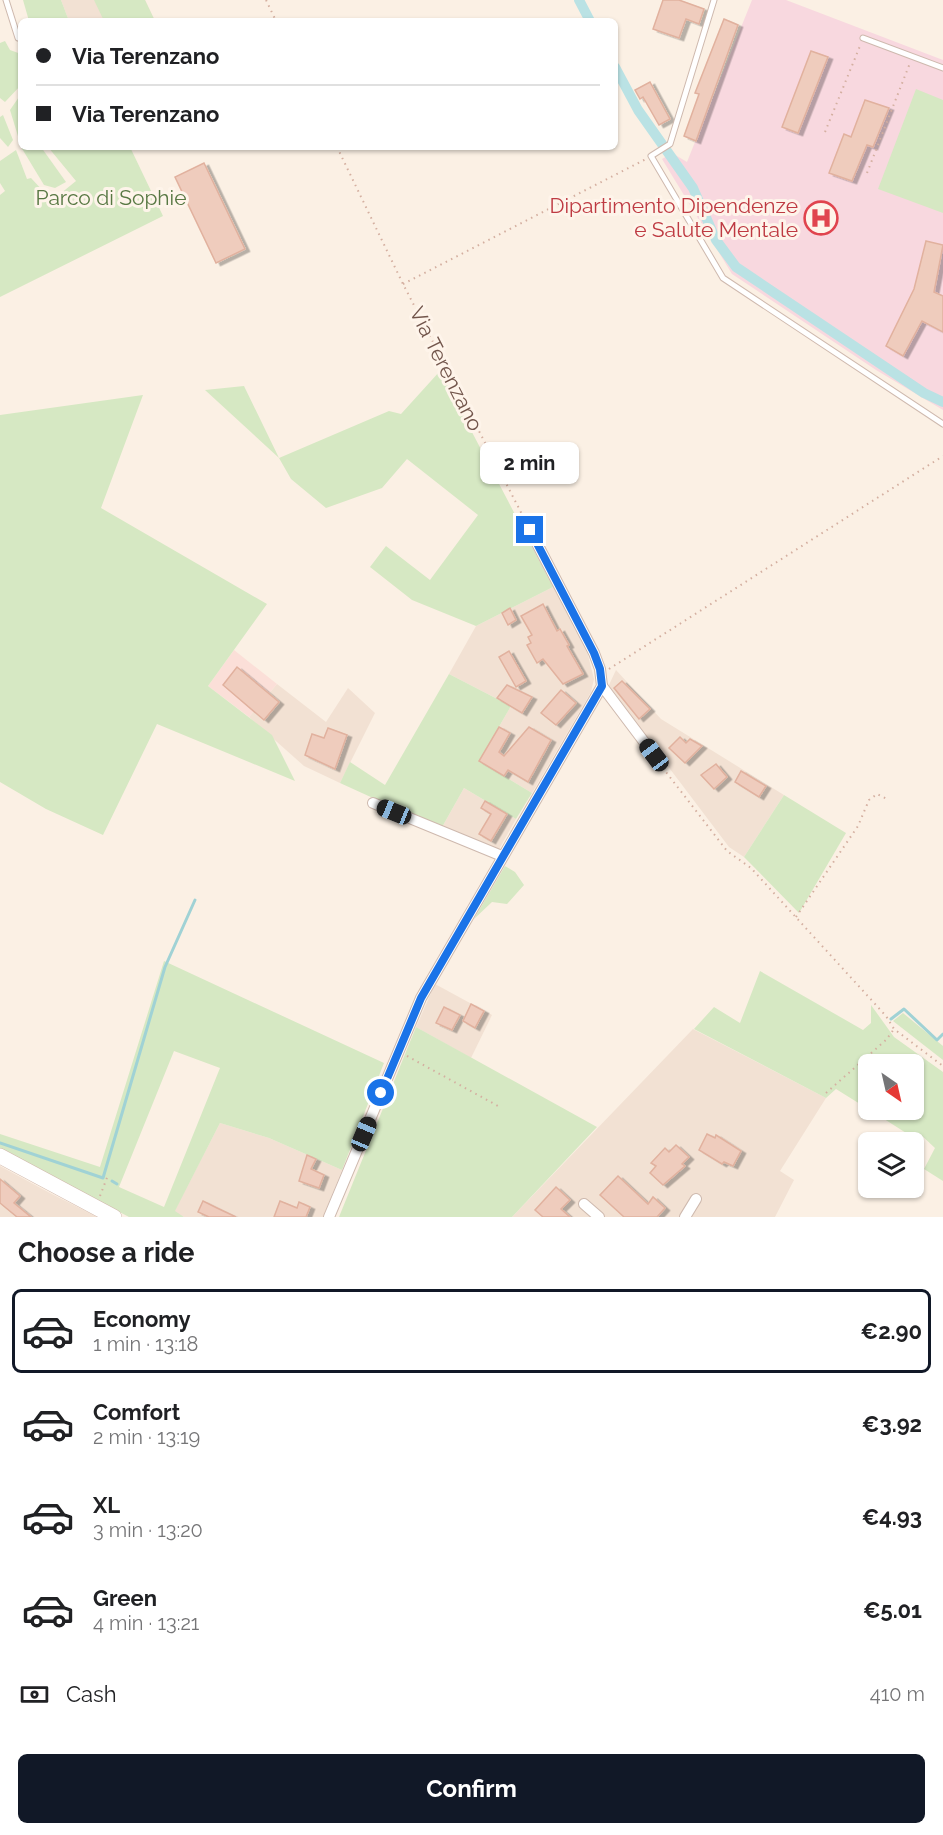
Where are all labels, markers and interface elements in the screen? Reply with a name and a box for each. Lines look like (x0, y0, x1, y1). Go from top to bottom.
text: Via Terenzano (72, 43, 219, 69)
text: Via Terenzano (72, 101, 219, 127)
park label: Parco di Sophie (35, 185, 187, 210)
place label: Dipartimento Dipendenze e Salute Mentale (549, 193, 798, 242)
hospital icon: Dipartimento Dipendenze e Salute Mentale (803, 200, 839, 236)
street label: Via Terenzano (404, 303, 488, 435)
callout: 2 min (480, 443, 580, 485)
text: 2 min (504, 451, 555, 475)
route end (516, 516, 543, 543)
car (636, 735, 672, 775)
car (374, 797, 414, 827)
north arrow (858, 1054, 924, 1120)
map controls (858, 1054, 924, 1198)
route start (367, 1079, 394, 1106)
car (349, 1114, 379, 1154)
button: layers (858, 1132, 924, 1198)
text: Choose a ride (18, 1237, 194, 1268)
icon: car (21, 1304, 75, 1358)
text: Economy (93, 1306, 191, 1332)
text: €2.90 (861, 1318, 922, 1344)
text: 1 min · 13:18 (93, 1332, 198, 1356)
icon: car (21, 1397, 75, 1451)
text: Comfort (93, 1399, 180, 1425)
text: €3.92 (862, 1411, 922, 1437)
text: 2 min · 13:19 (93, 1425, 200, 1449)
icon: car (21, 1490, 75, 1544)
text: XL (93, 1492, 120, 1518)
text: €4.93 (862, 1504, 922, 1530)
text: 3 min · 13:20 (93, 1518, 203, 1542)
icon: car (21, 1583, 75, 1637)
text: Green (93, 1585, 157, 1611)
text: €5.01 (863, 1597, 922, 1623)
text: 4 min · 13:21 (93, 1611, 199, 1635)
icon: cash (18, 1678, 51, 1711)
text: Cash (66, 1681, 117, 1707)
text: 410 m (870, 1682, 925, 1706)
button: Confirm (18, 1754, 925, 1823)

